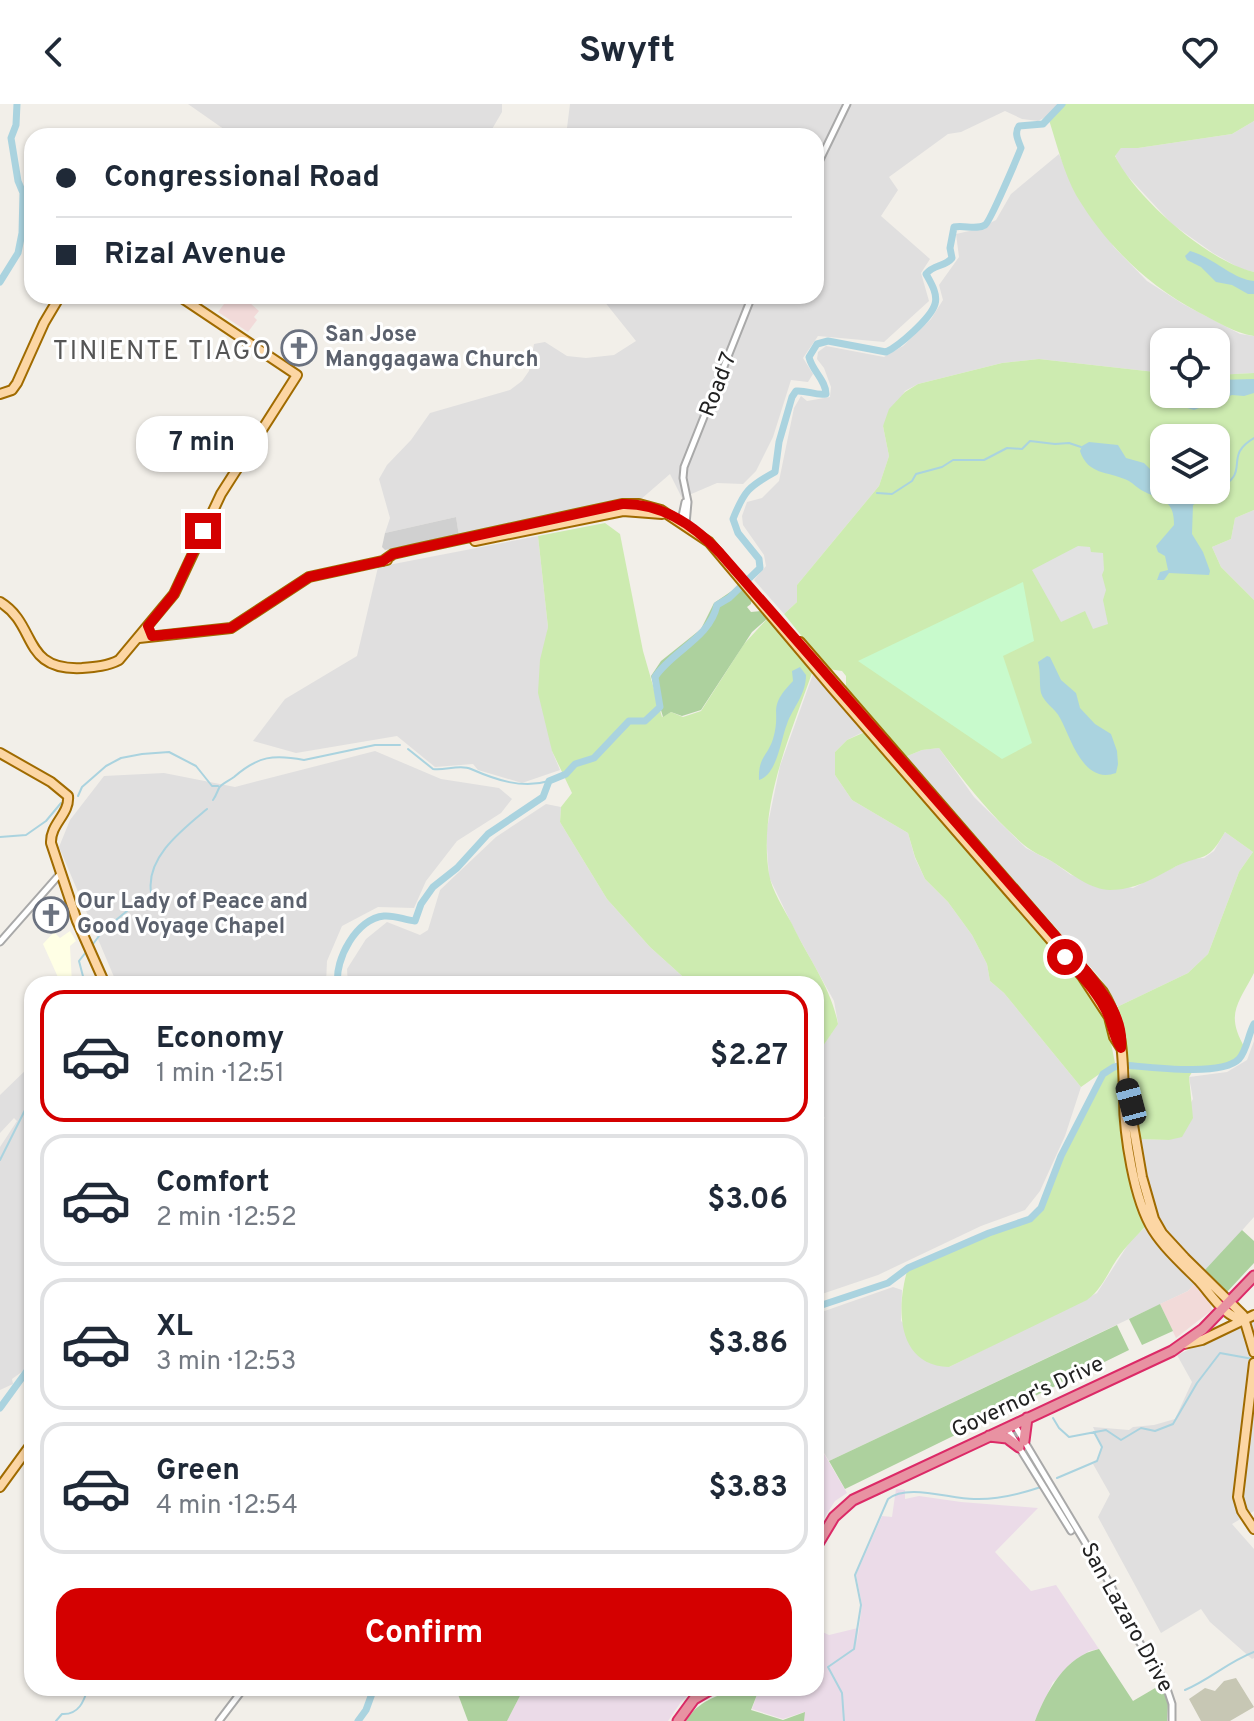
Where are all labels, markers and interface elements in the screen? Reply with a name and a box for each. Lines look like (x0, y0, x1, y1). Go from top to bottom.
text: Swyft (579, 29, 675, 75)
icon: back (32, 30, 76, 74)
icon: heart (1178, 30, 1222, 74)
text: Congressional Road (104, 160, 380, 197)
text: Rizal Avenue (104, 237, 286, 274)
place label: San Jose Manggagawa Church (325, 322, 538, 374)
map controls (1150, 328, 1230, 504)
button: locate (1150, 328, 1230, 408)
church icon: San Jose Manggagawa Church (280, 329, 318, 367)
district label: TINIENTE TIAGO (53, 336, 273, 369)
street label: Road 7 (694, 349, 744, 421)
callout: 7 min (137, 415, 269, 471)
button: layers (1150, 424, 1230, 504)
text: 7 min (169, 427, 235, 460)
route end (185, 513, 221, 549)
place label: Our Lady of Peace and Good Voyage Chapel (77, 889, 308, 941)
church icon: Our Lady of Peace and Good Voyage Chapel (32, 896, 70, 934)
route start (1047, 939, 1083, 975)
icon: car (60, 1020, 132, 1092)
text: Economy (156, 1021, 284, 1058)
text: $2.27 (710, 1038, 788, 1075)
text: 1 min · 12:51 (156, 1058, 285, 1091)
car (1113, 1076, 1149, 1128)
icon: car (60, 1164, 132, 1236)
text: Comfort (156, 1165, 269, 1202)
text: $3.06 (707, 1182, 788, 1219)
text: 2 min · 12:52 (156, 1202, 297, 1235)
icon: car (60, 1308, 132, 1380)
text: XL (156, 1309, 193, 1346)
text: $3.86 (708, 1326, 788, 1363)
text: 3 min · 12:53 (156, 1346, 297, 1379)
street label: Governor's Drive (948, 1351, 1108, 1445)
icon: car (60, 1452, 132, 1524)
text: Green (156, 1453, 240, 1490)
text: $3.83 (708, 1470, 788, 1507)
text: 4 min · 12:54 (156, 1490, 298, 1523)
street label: San Lazaro Drive (1074, 1538, 1178, 1698)
button: Confirm (56, 1588, 792, 1680)

